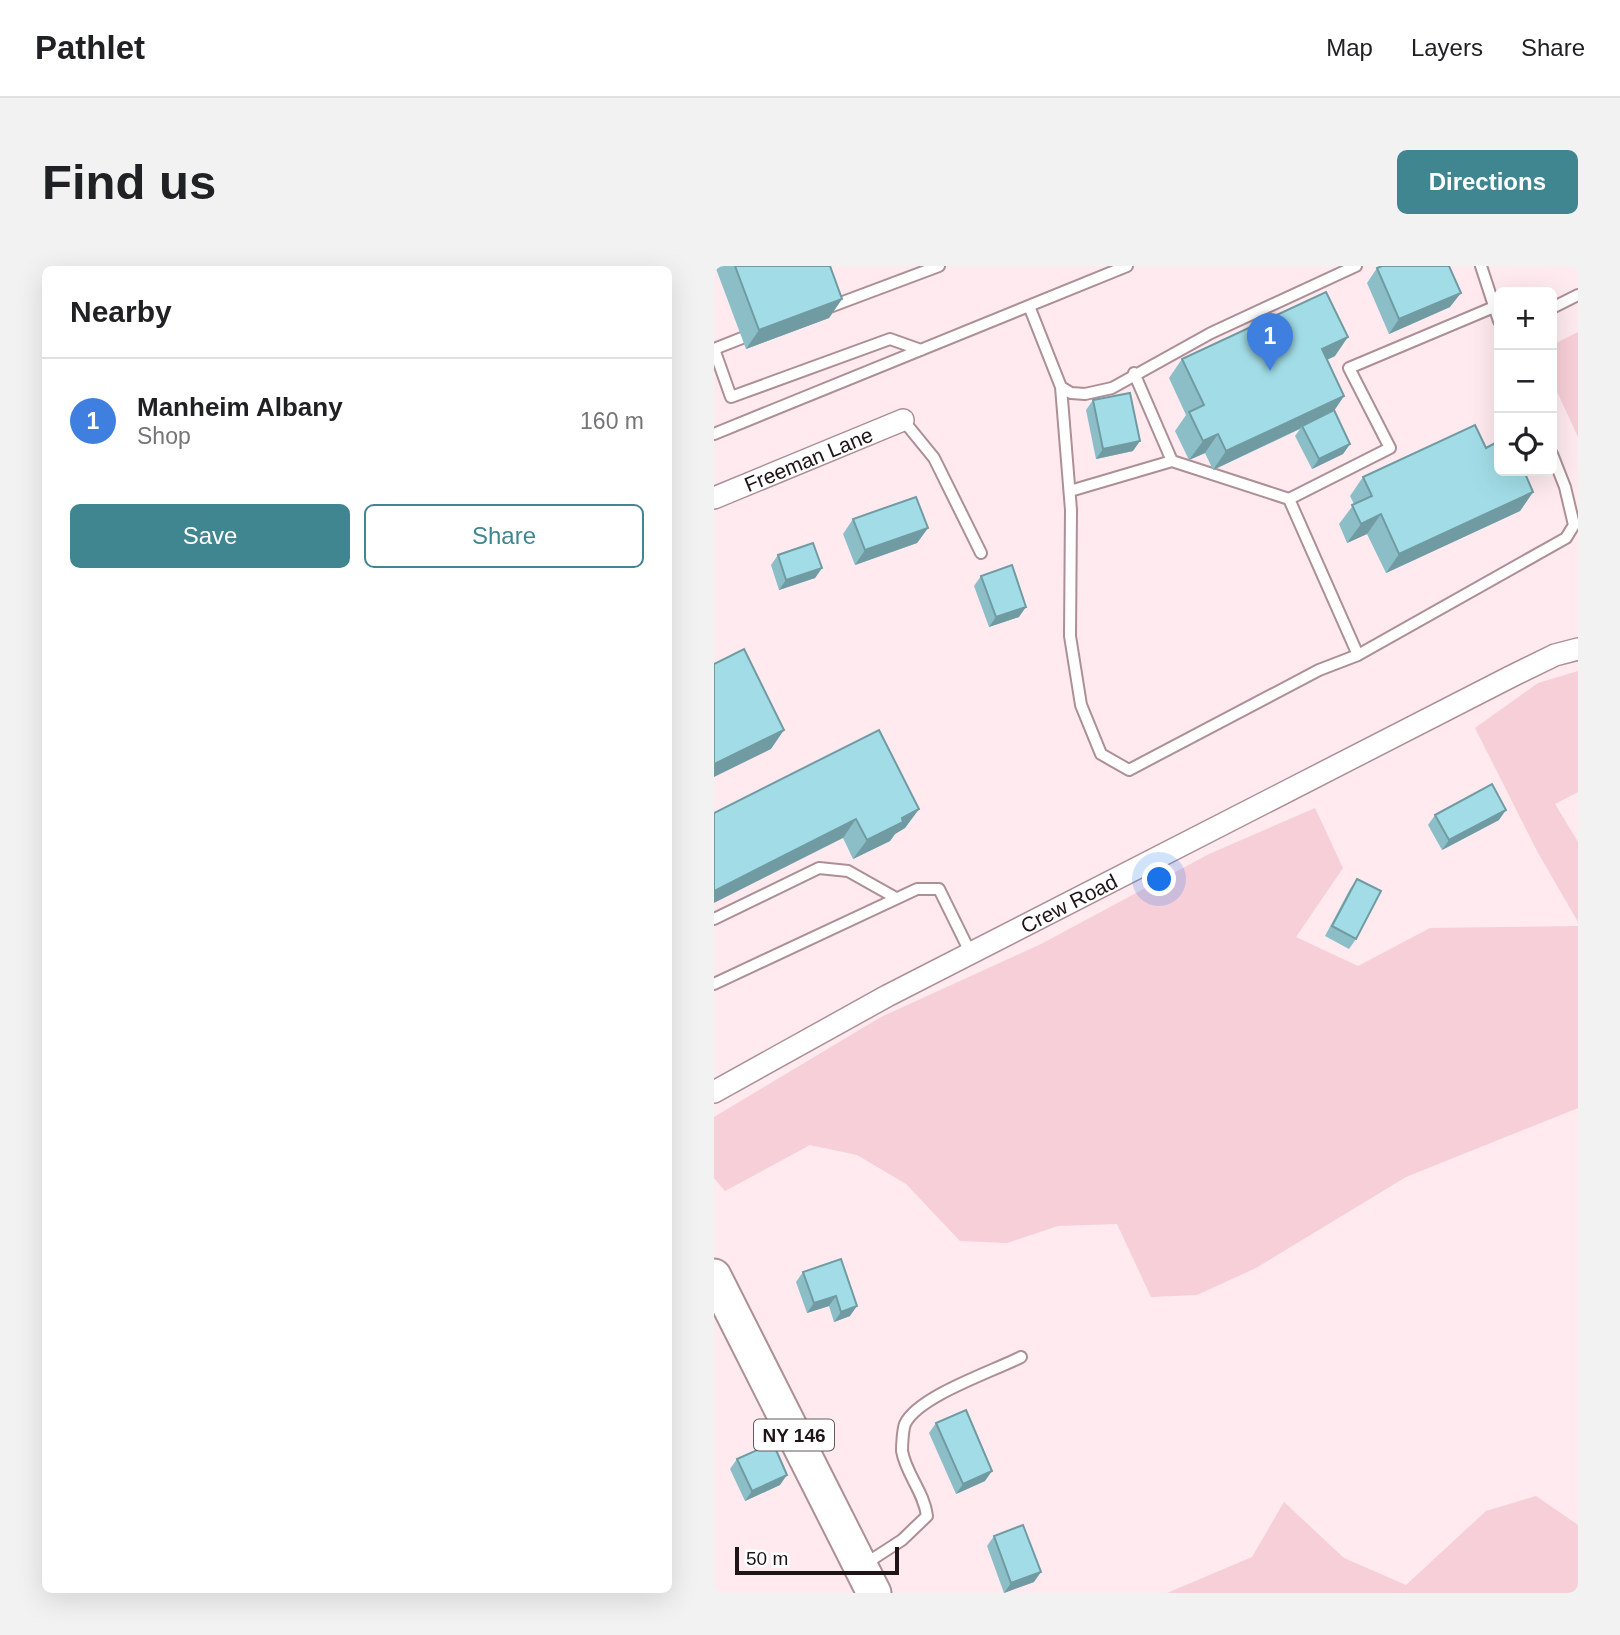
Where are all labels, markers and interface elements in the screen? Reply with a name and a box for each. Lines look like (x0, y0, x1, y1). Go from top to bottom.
text: Pathlet (35, 29, 145, 66)
text: Map (1326, 34, 1373, 61)
text: Layers (1411, 34, 1483, 61)
text: Share (1521, 34, 1585, 61)
button: Directions (1397, 150, 1578, 214)
text: Find us (42, 155, 216, 209)
map controls (1494, 287, 1557, 476)
button: + (1494, 287, 1557, 350)
text: Nearby (70, 295, 172, 328)
pin: 1 (1247, 313, 1293, 371)
button: − (1494, 350, 1557, 413)
text: Manheim Albany (137, 392, 343, 422)
text: 1 (87, 408, 99, 434)
text: 160 m (580, 408, 644, 434)
button: locate (1494, 413, 1557, 476)
street label: Freeman Lane (741, 422, 876, 496)
text: Shop (137, 423, 191, 449)
button: Save (70, 504, 350, 568)
button: Share (364, 504, 644, 568)
your location (1142, 862, 1176, 896)
street label: Crew Road (1017, 869, 1121, 937)
road number: NY 146 (754, 1420, 834, 1450)
scale bar (735, 1544, 900, 1576)
text: 50 m (746, 1548, 788, 1569)

